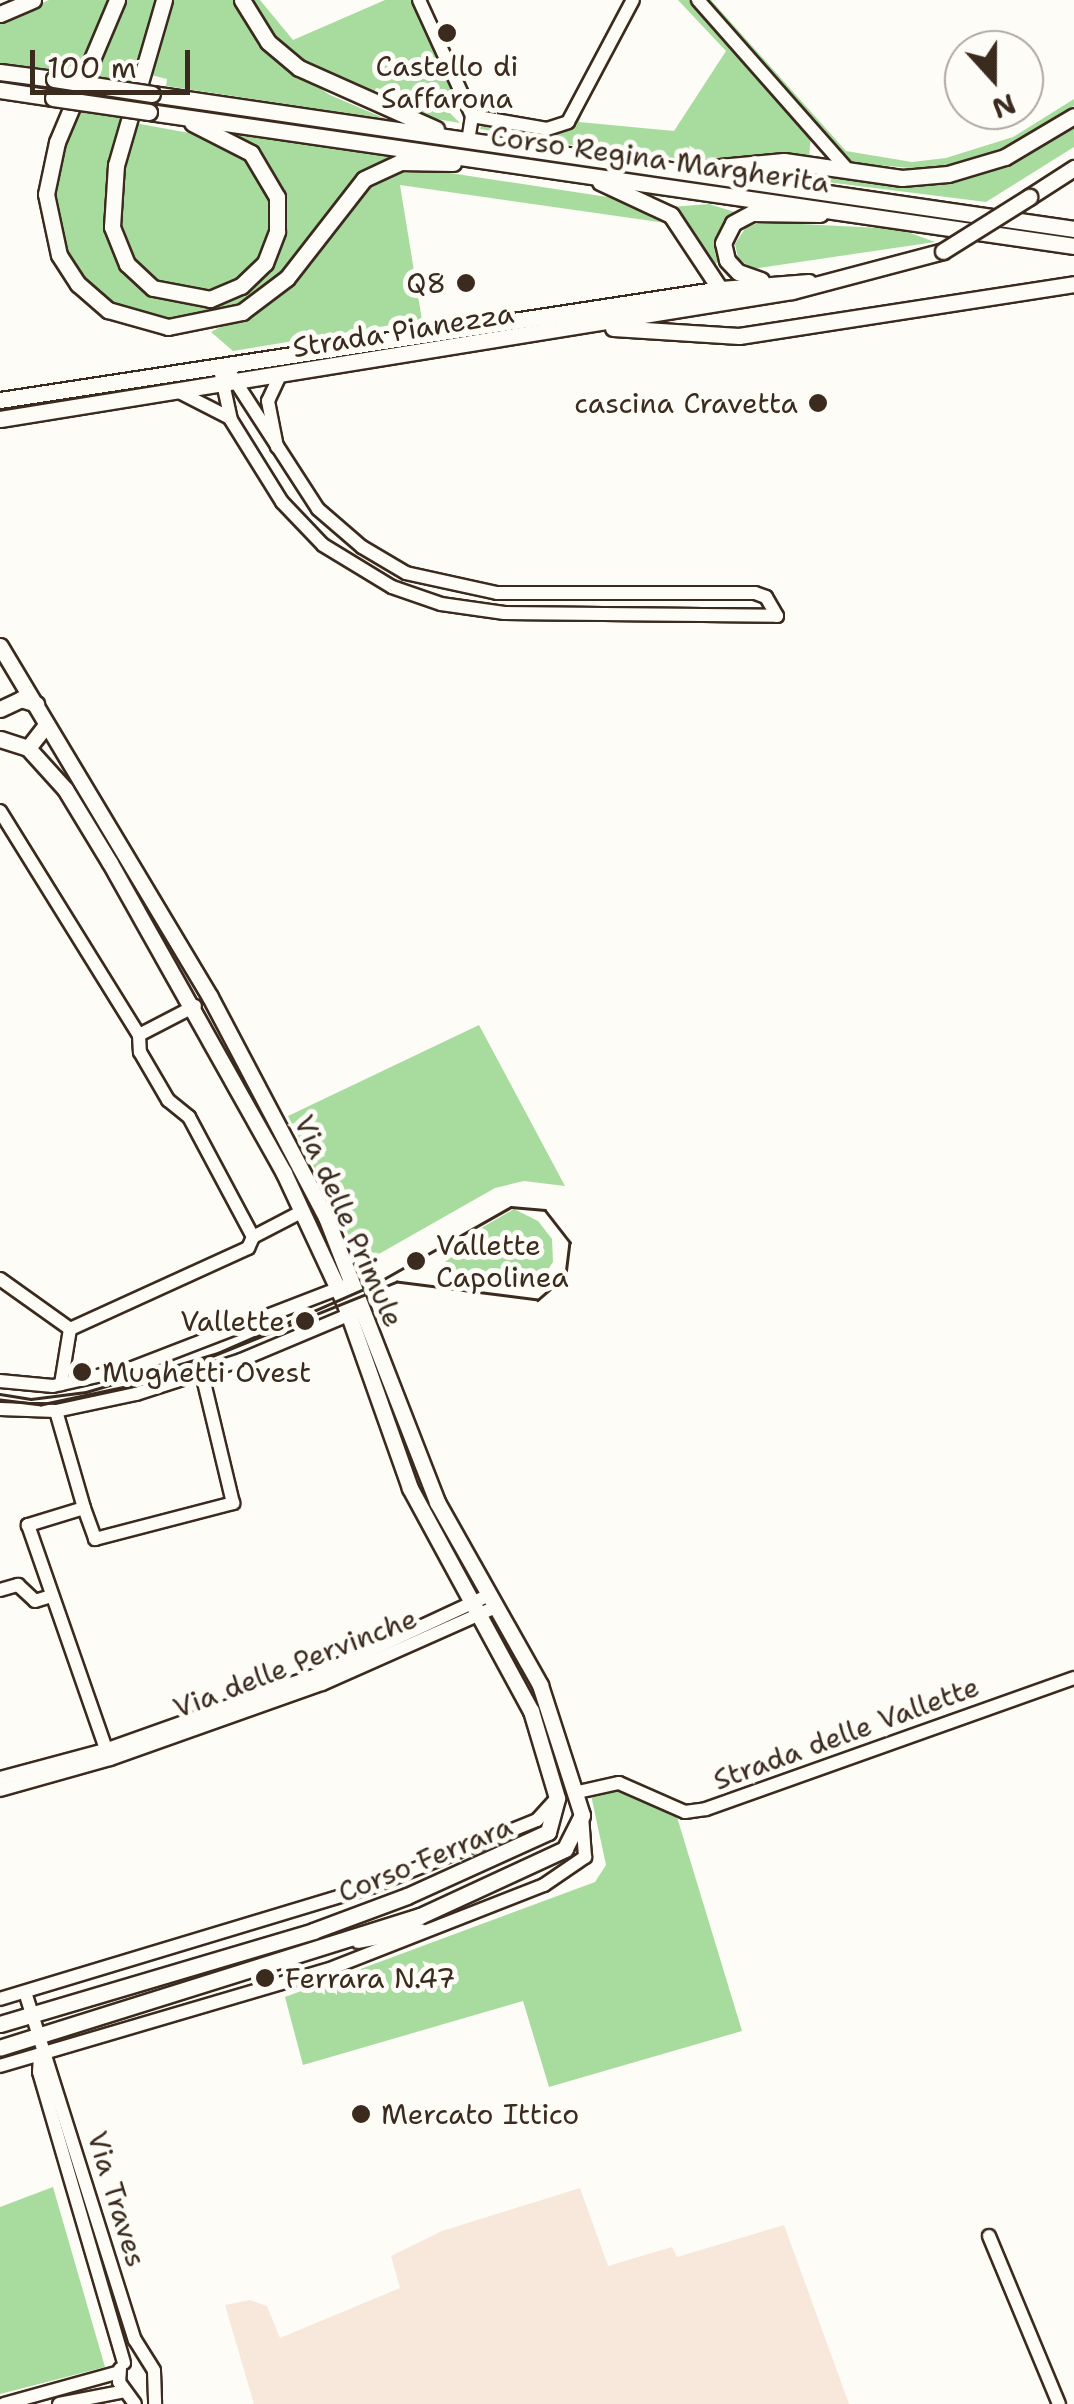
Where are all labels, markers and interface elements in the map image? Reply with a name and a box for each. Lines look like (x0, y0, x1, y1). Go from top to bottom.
marker: Castello di Saffarona (436, 22, 458, 44)
scale bar (35, 30, 195, 92)
north arrow (944, 30, 1044, 130)
text: 100 m (47, 47, 137, 88)
place label: Castello di Saffarona (376, 49, 518, 115)
text: N (987, 84, 1021, 128)
street label: Corso Regina Margherita (488, 119, 832, 199)
place label: Q8 (406, 266, 446, 300)
marker: Q8 (455, 272, 477, 294)
street label: Strada Pianezza (290, 296, 516, 364)
place label: cascina Cravetta (574, 386, 798, 420)
marker: cascina Cravetta (807, 392, 829, 414)
street label: Via delle Primule (287, 1110, 411, 1332)
place label: Vallette Capolinea (436, 1228, 569, 1294)
marker: Vallette Capolinea (405, 1250, 427, 1272)
place label: Vallette (180, 1304, 285, 1338)
marker: Vallette (294, 1310, 316, 1332)
place label: Mughetti Ovest (102, 1355, 311, 1389)
marker: Mughetti Ovest (71, 1361, 93, 1383)
street label: Via delle Pervinche (169, 1601, 421, 1725)
street label: Strada delle Vallette (709, 1669, 983, 1797)
street label: Corso Ferrara (333, 1809, 517, 1909)
place label: Ferrara N.47 (285, 1961, 456, 1995)
marker: Ferrara N.47 (254, 1967, 276, 1989)
place label: Mercato Ittico (381, 2097, 579, 2131)
marker: Mercato Ittico (350, 2103, 372, 2125)
street label: Via Traves (80, 2127, 154, 2271)

